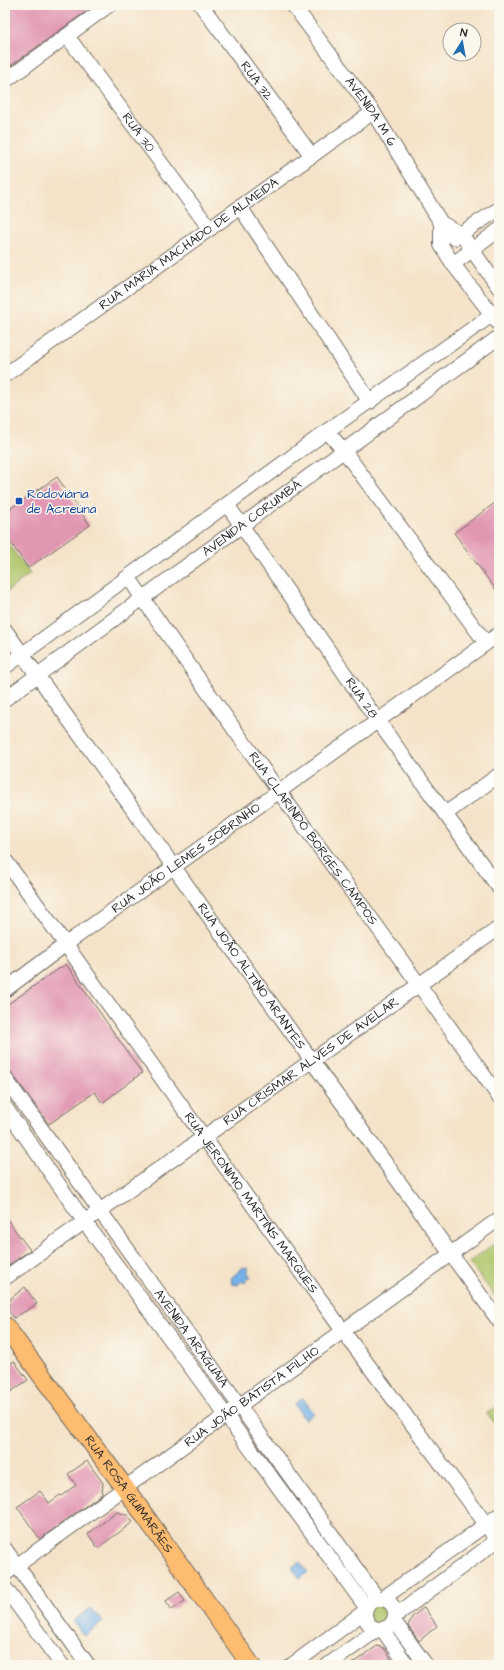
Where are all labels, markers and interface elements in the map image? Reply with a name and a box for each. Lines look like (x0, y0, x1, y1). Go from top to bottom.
north arrow (442, 22, 482, 62)
text: N (459, 25, 469, 41)
street label: RUA 32 (236, 58, 277, 104)
street label: AVENIDA M 6 (341, 73, 401, 150)
street label: RUA 30 (118, 109, 159, 156)
street label: RUA MARIA MACHADO DE ALMEIDA (95, 173, 283, 314)
street label: AVENIDA CORUMBÁ (198, 475, 306, 561)
place label: Rodoviária de Acreúna (27, 485, 97, 518)
marker: Rodoviária de Acreúna (14, 496, 24, 506)
street label: RUA 28 (341, 674, 383, 723)
street label: RUA CLARINDO BORGES CAMPOS (244, 748, 382, 929)
street label: RUA JOÃO LEMES SOBRINHO (108, 798, 264, 918)
street label: RUA JOÃO ALTINO ARANTES (193, 899, 310, 1053)
street label: RUA CRISMAR ALVES DE AVELAR (219, 993, 402, 1130)
street label: RUA JERONIMO MARTINS MARQUES (180, 1109, 322, 1297)
street label: AVENIDA ARAGUAIA (150, 1285, 233, 1392)
street label: RUA JOÃO BATISTA FILHO (181, 1342, 323, 1451)
street label: RUA ROSA GUIMARÃES (80, 1432, 178, 1557)

